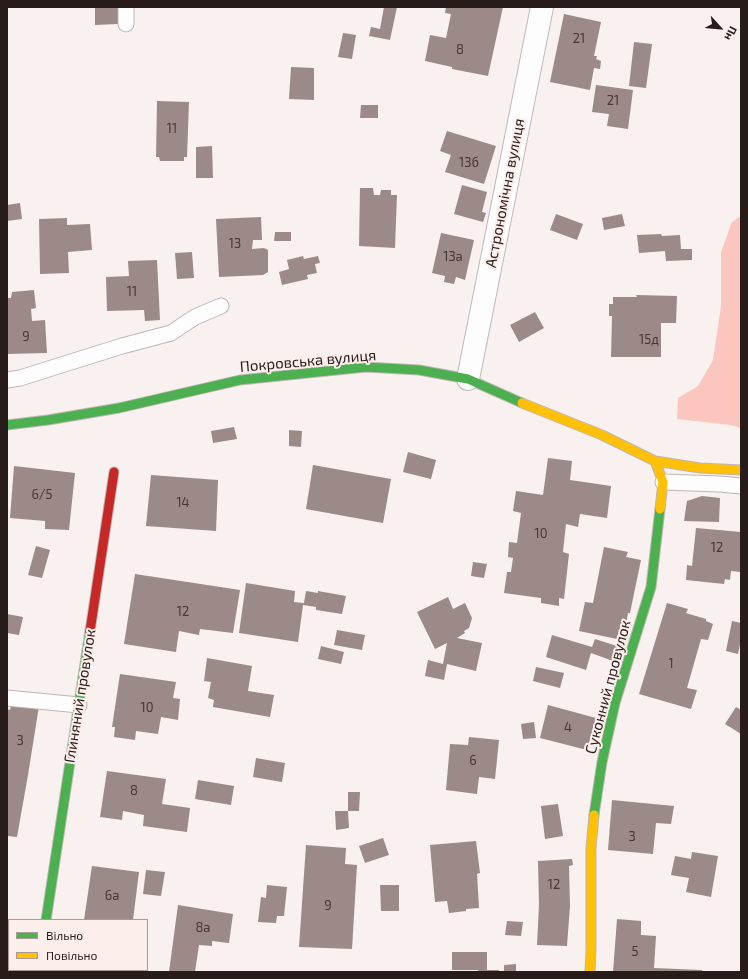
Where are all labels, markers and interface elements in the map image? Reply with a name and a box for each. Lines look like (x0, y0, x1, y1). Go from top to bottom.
north arrow (700, 8, 740, 48)
text: Пн (722, 24, 740, 43)
house number: 21 (573, 31, 585, 47)
house number: 8 (456, 42, 464, 58)
house number: 21 (607, 93, 619, 109)
street label: Астрономічна вулиця (482, 117, 528, 269)
house number: 11 (167, 121, 177, 137)
house number: 13б (459, 155, 479, 171)
house number: 13 (229, 236, 241, 252)
house number: 13а (443, 249, 463, 265)
house number: 11 (127, 284, 137, 300)
house number: 9 (22, 329, 30, 345)
house number: 15д (639, 332, 659, 348)
street label: Покровська вулиця (239, 346, 377, 376)
house number: 6/5 (31, 487, 53, 503)
house number: 14 (176, 495, 190, 511)
house number: 10 (534, 526, 548, 542)
house number: 12 (711, 540, 723, 556)
house number: 12 (177, 604, 189, 620)
street label: Суконний провулок (581, 618, 635, 756)
street label: Глиняний провулок (61, 628, 99, 764)
house number: 1 (668, 656, 674, 672)
house number: 10 (140, 700, 154, 716)
house number: 4 (564, 720, 572, 736)
house number: 3 (16, 733, 24, 749)
house number: 6 (469, 753, 477, 769)
house number: 8 (130, 783, 138, 799)
house number: 3 (628, 829, 636, 845)
house number: 12 (548, 877, 560, 893)
house number: 6а (105, 888, 119, 904)
house number: 9 (324, 898, 332, 914)
legend (8, 919, 148, 971)
house number: 8а (195, 920, 211, 936)
text: Вільно (46, 928, 83, 942)
house number: 5 (632, 944, 638, 960)
text: Повільно (46, 948, 97, 962)

